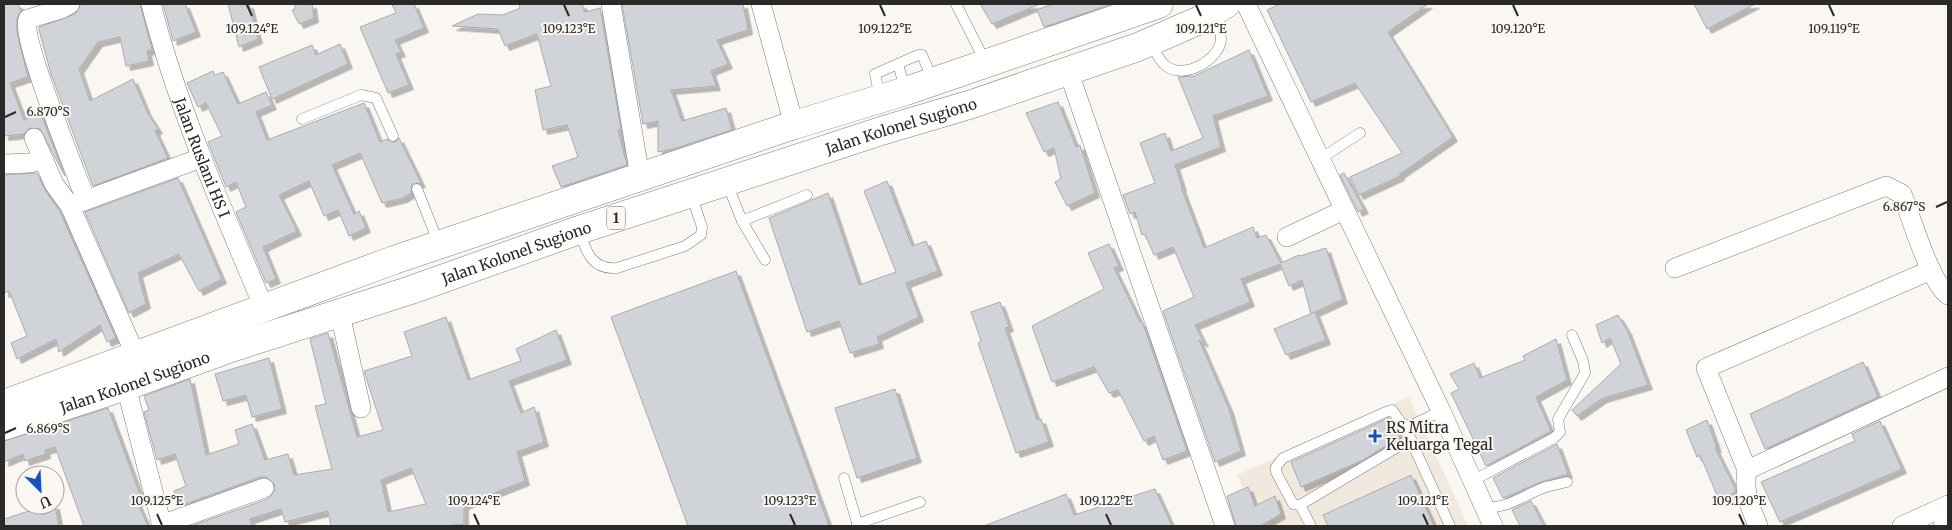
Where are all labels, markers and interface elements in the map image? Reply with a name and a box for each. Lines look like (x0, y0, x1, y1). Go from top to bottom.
text: 109.124°E (226, 21, 279, 36)
text: 109.123°E (543, 21, 596, 36)
text: 109.122°E (858, 21, 912, 36)
text: 109.121°E (1175, 21, 1227, 36)
text: 109.120°E (1491, 21, 1545, 36)
text: 109.119°E (1808, 21, 1860, 36)
street label: Jalan Ruslani HS I (170, 94, 234, 220)
street label: Jalan Kolonel Sugiono (822, 94, 979, 158)
text: 6.870°S (26, 104, 70, 119)
text: 6.867°S (1883, 199, 1925, 214)
road number: 1 (607, 207, 625, 230)
street label: Jalan Kolonel Sugiono (438, 217, 594, 288)
street label: Jalan Kolonel Sugiono (56, 347, 212, 417)
place label: RS Mitra Keluarga Tegal (1386, 418, 1493, 454)
text: 6.869°S (26, 421, 70, 436)
marker: RS Mitra Keluarga Tegal (1368, 429, 1382, 443)
north arrow (15, 465, 65, 515)
text: U (36, 492, 54, 512)
text: 109.125°E (131, 493, 184, 508)
text: 109.124°E (448, 493, 501, 508)
text: 109.123°E (764, 493, 817, 508)
text: 109.122°E (1079, 493, 1133, 508)
text: 109.121°E (1397, 493, 1449, 508)
text: 109.120°E (1712, 493, 1766, 508)

